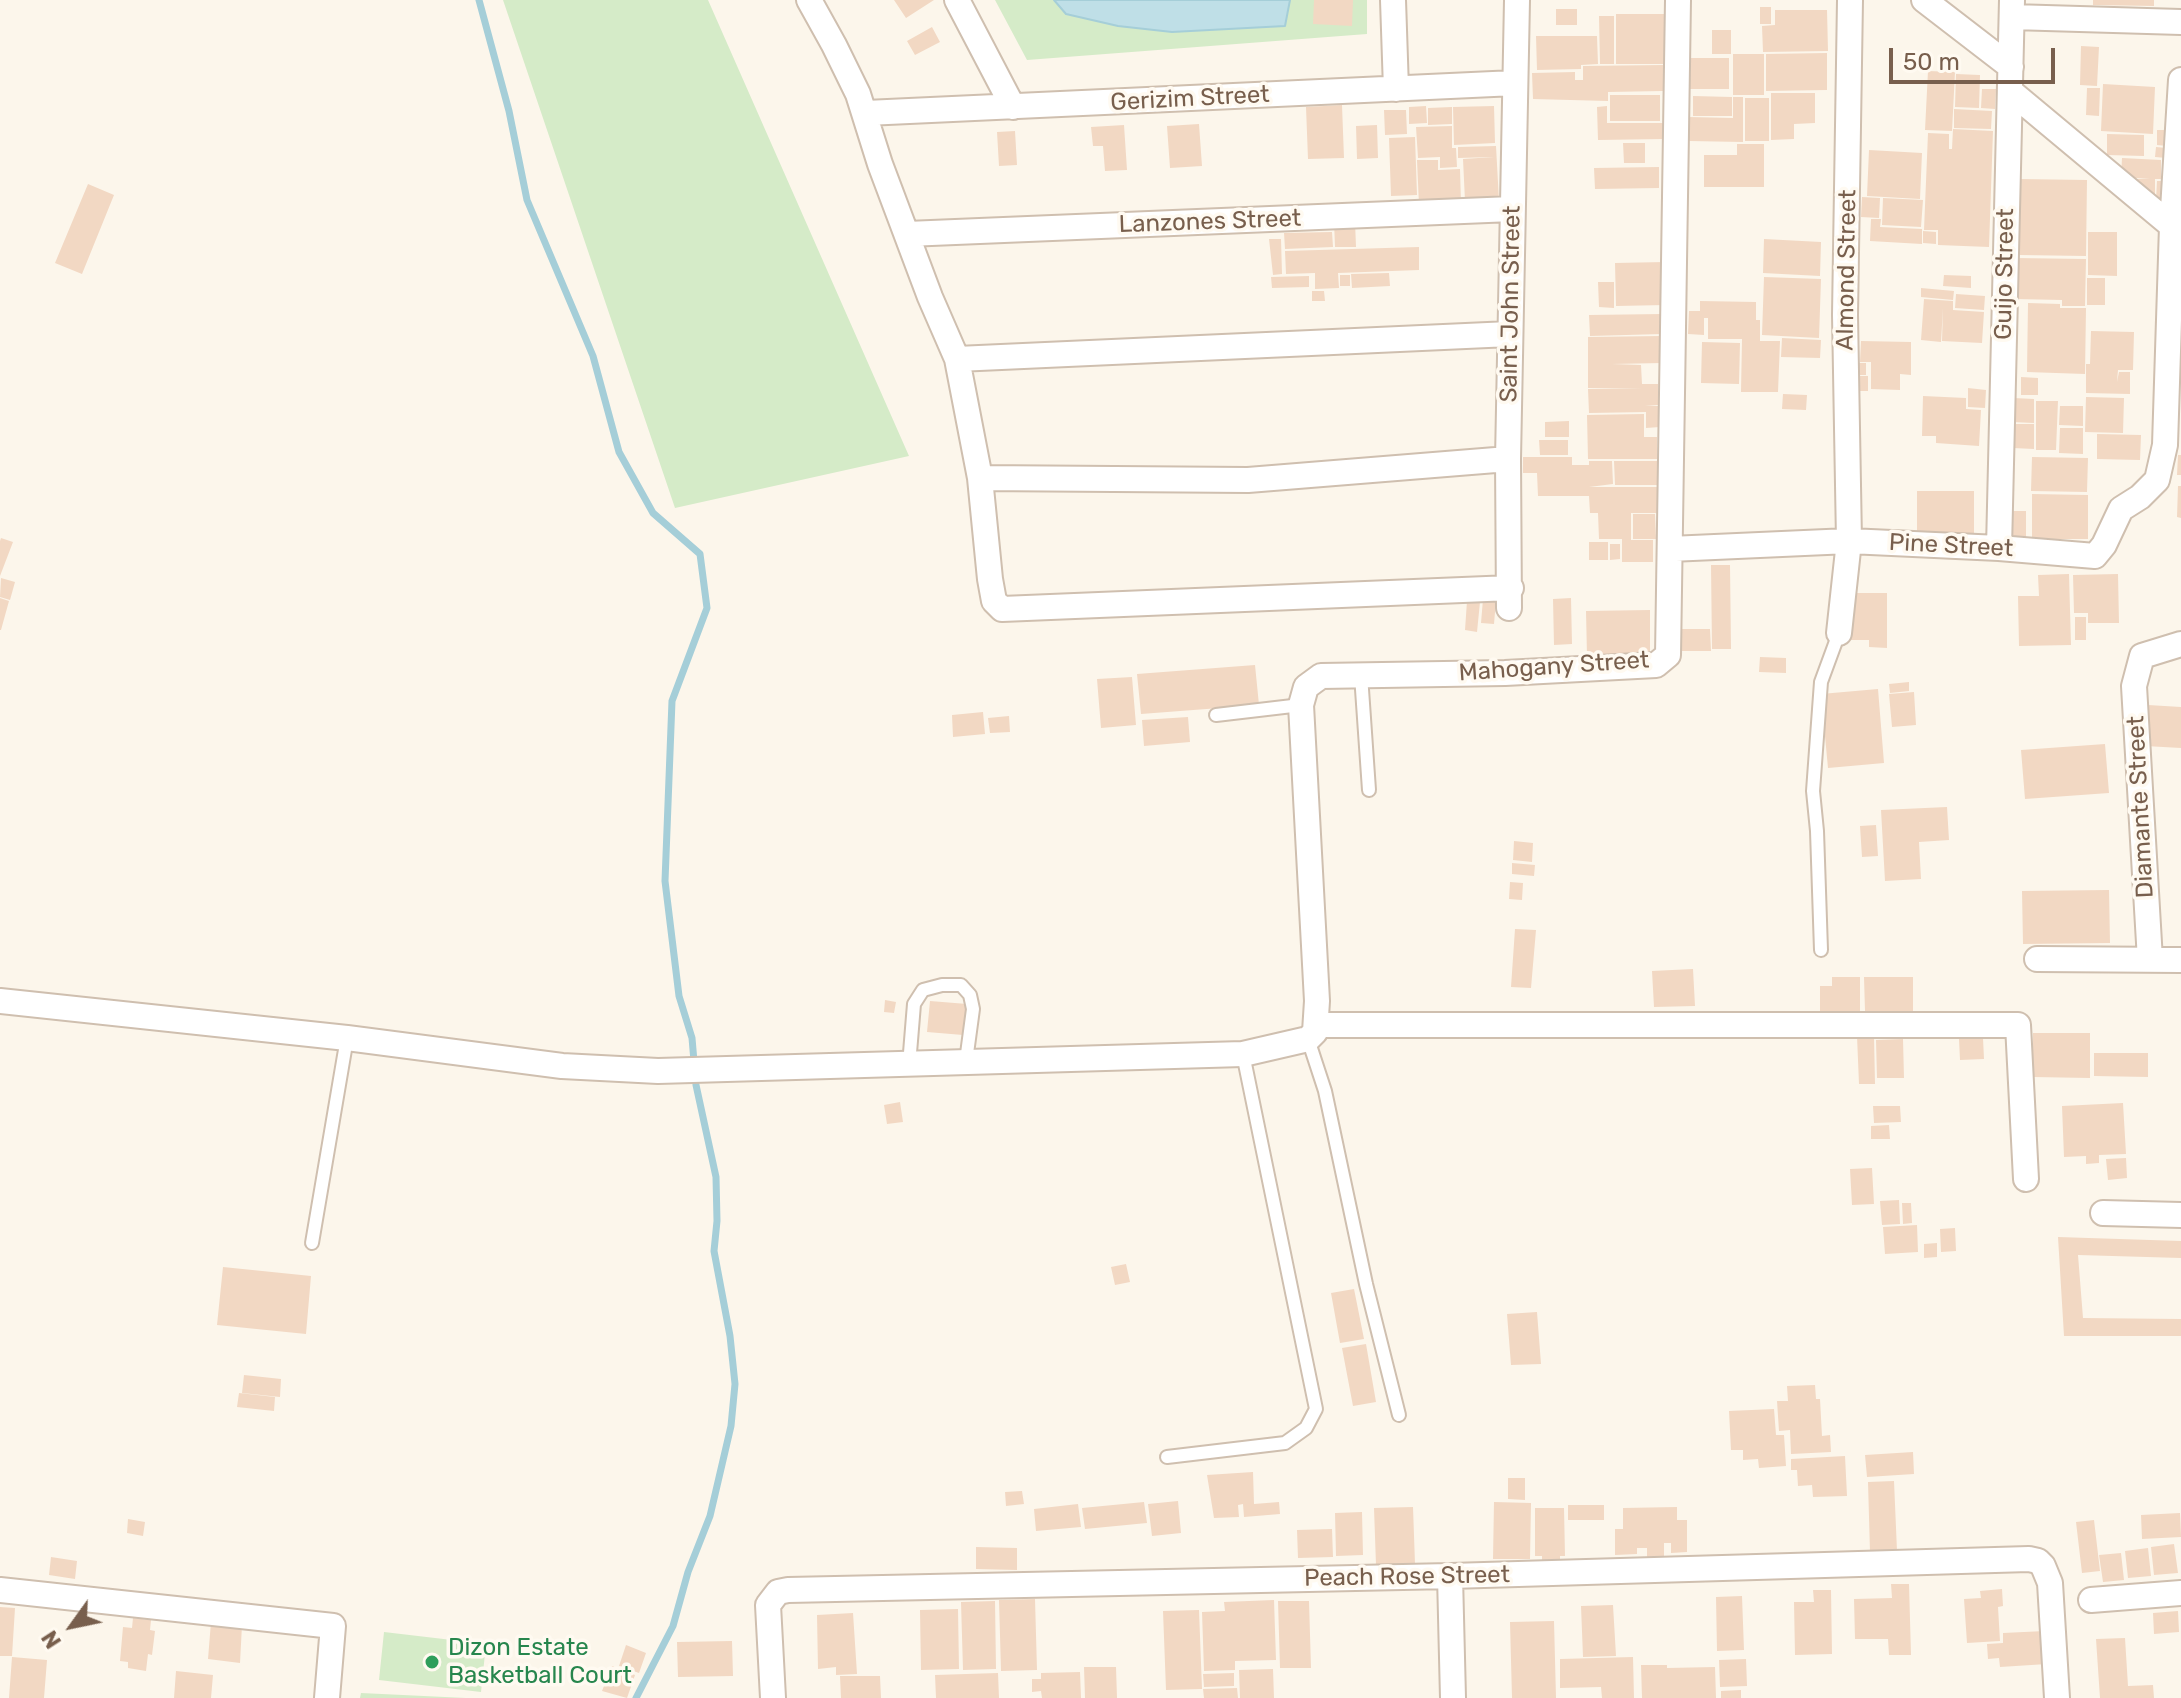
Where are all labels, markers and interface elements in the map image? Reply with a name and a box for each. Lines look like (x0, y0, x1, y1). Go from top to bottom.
scale bar (1893, 32, 2059, 82)
text: 50 m (1903, 48, 1960, 76)
street label: Gerizim Street (1110, 80, 1270, 118)
street label: Almond Street (1831, 189, 1863, 351)
street label: Lanzones Street (1118, 204, 1302, 240)
street label: Saint John Street (1495, 205, 1527, 403)
street label: Guijo Street (1989, 208, 2021, 340)
street label: Pine Street (1888, 528, 2014, 564)
street label: Mahogany Street (1458, 646, 1650, 688)
street label: Diamante Street (2122, 715, 2160, 899)
street label: Peach Rose Street (1304, 1561, 1510, 1593)
north arrow (32, 1586, 112, 1666)
text: N (36, 1625, 67, 1653)
place label: Dizon Estate Basketball Court (448, 1634, 632, 1690)
marker: Dizon Estate Basketball Court (423, 1653, 441, 1671)

